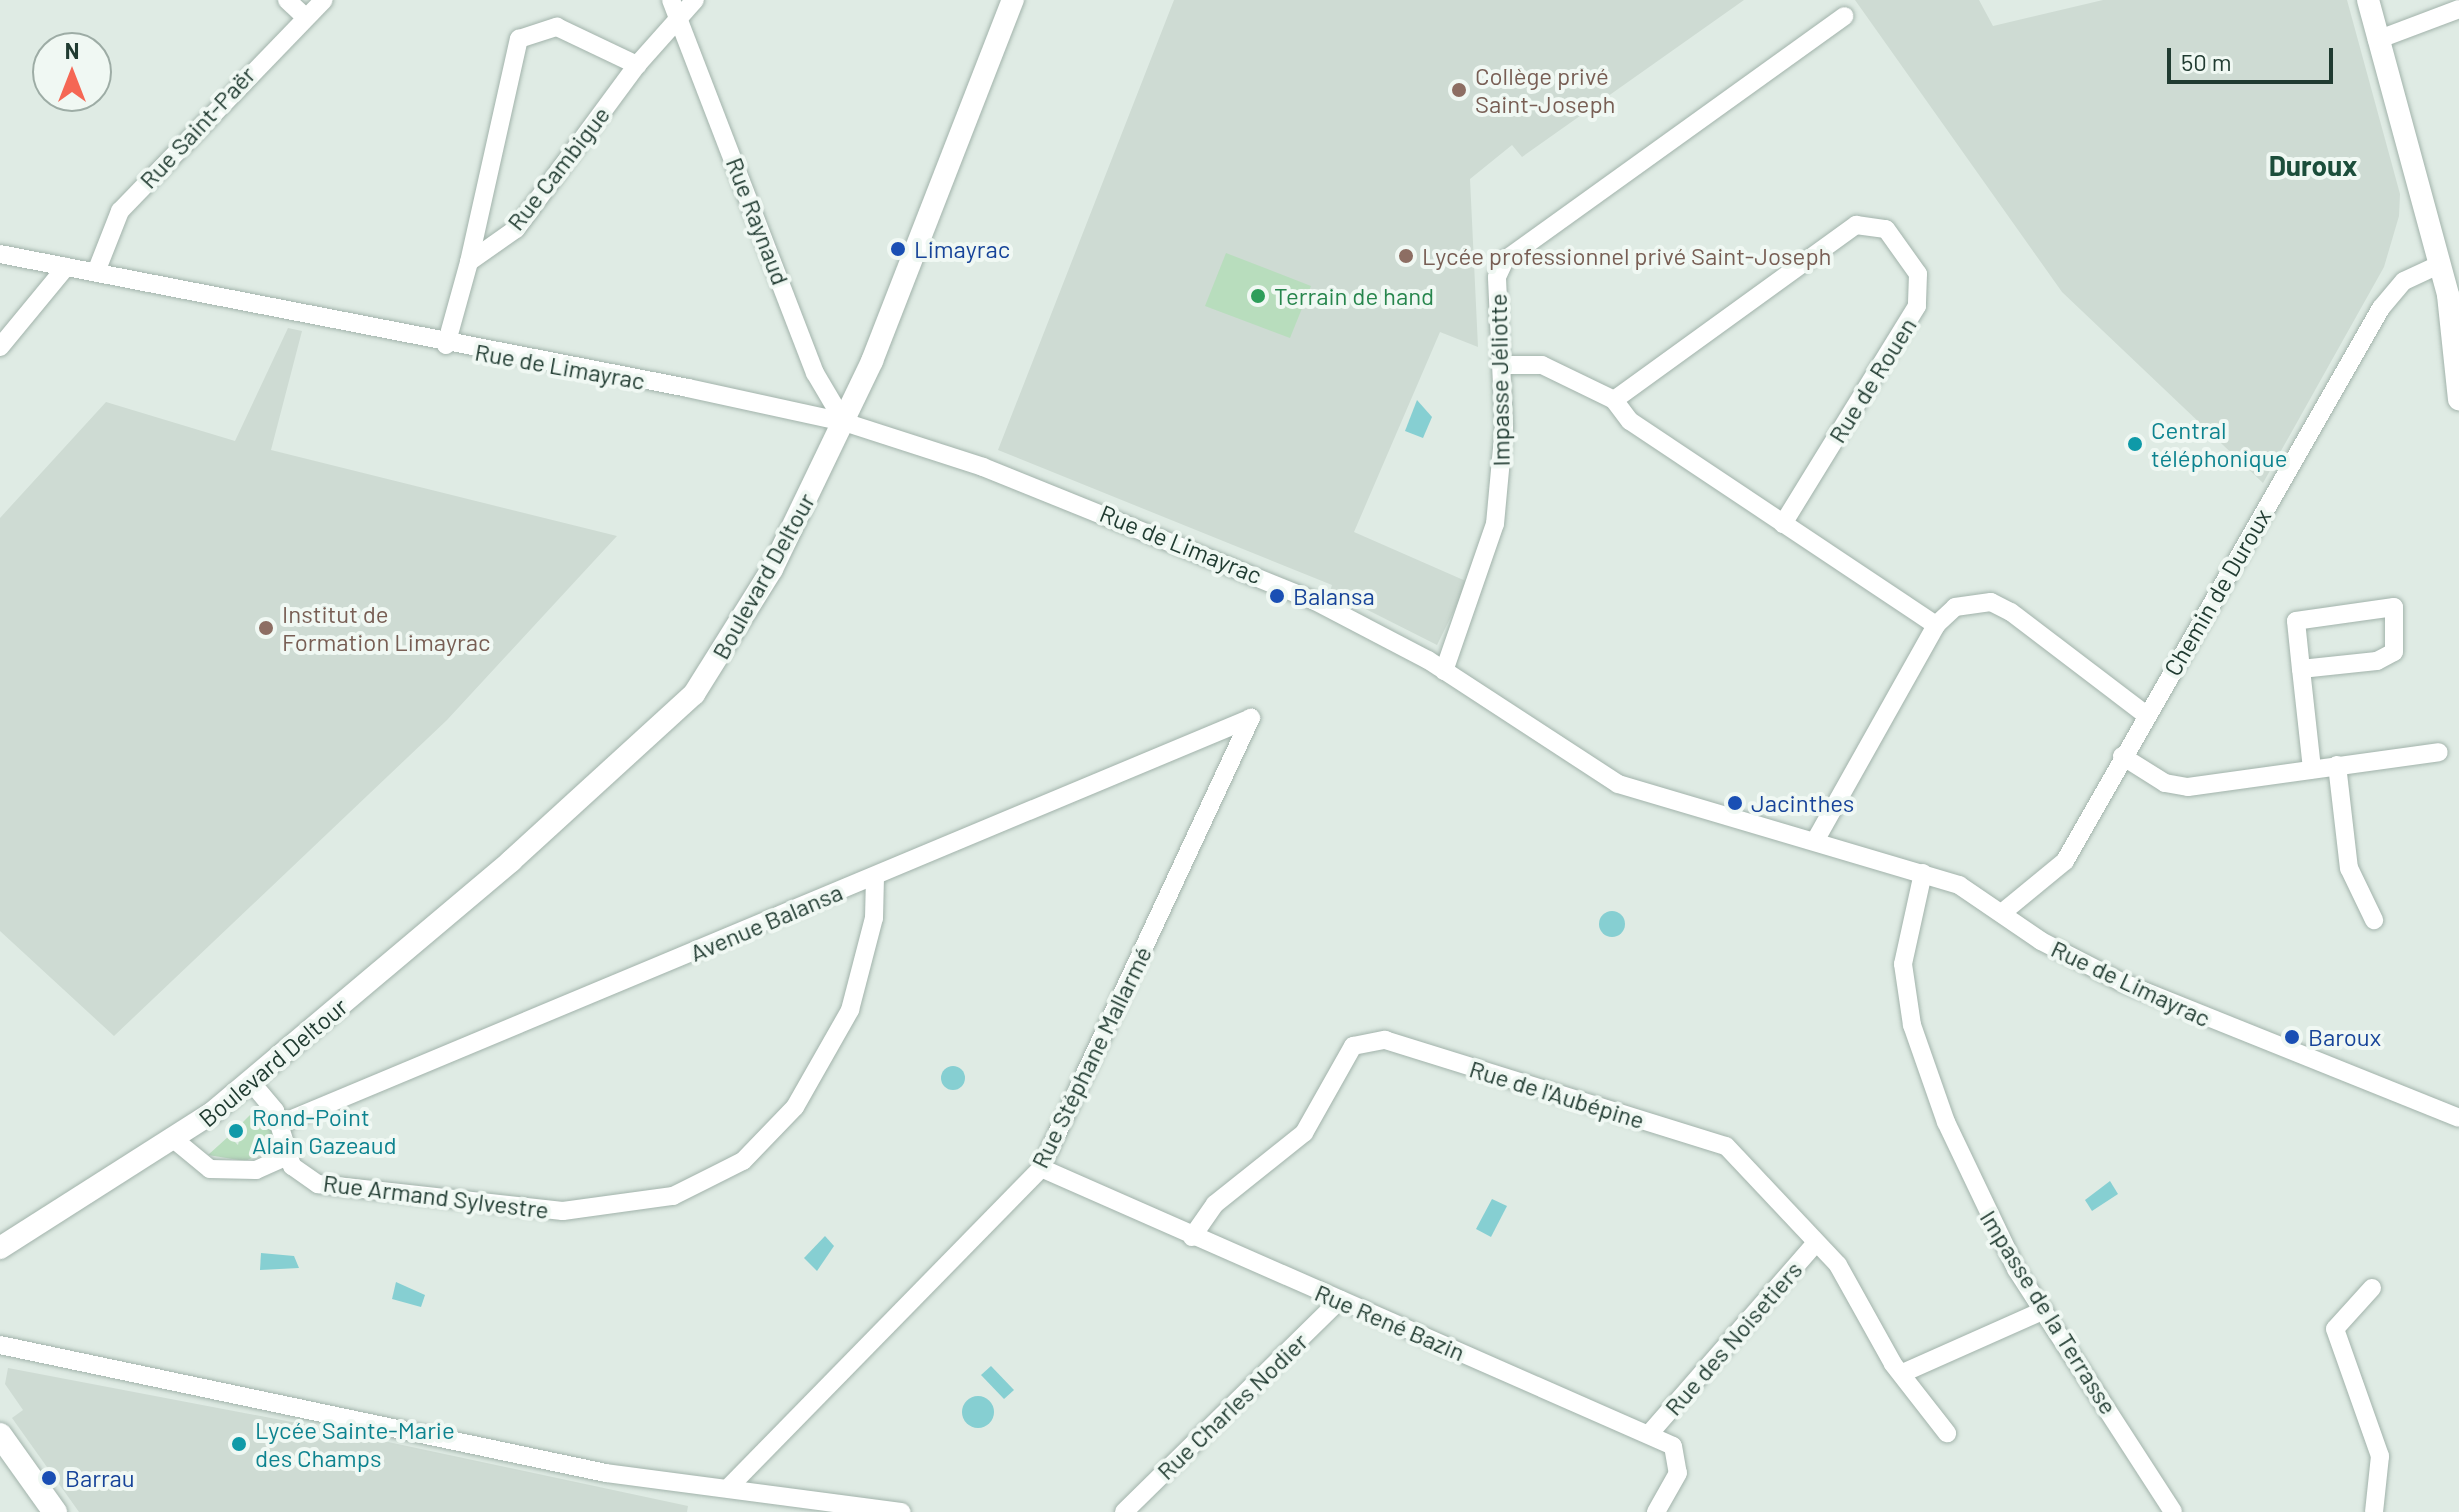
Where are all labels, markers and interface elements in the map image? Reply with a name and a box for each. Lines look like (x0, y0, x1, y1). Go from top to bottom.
north arrow (32, 32, 112, 112)
scale bar (2171, 32, 2337, 82)
text: N (65, 37, 79, 63)
text: 50 m (2181, 47, 2232, 76)
street label: Rue Saint-Paër (133, 60, 261, 194)
place label: Collège privé Saint-Joseph (1475, 62, 1616, 118)
marker: Collège privé Saint-Joseph (1450, 81, 1468, 99)
street label: Rue Cambigue (501, 100, 615, 236)
district label: Duroux (2269, 148, 2357, 182)
street label: Rue Raynaud (721, 153, 795, 289)
place label: Limayrac (914, 235, 1010, 263)
marker: Limayrac (889, 240, 907, 258)
place label: Lycée professionnel privé Saint-Joseph (1422, 242, 1832, 270)
marker: Lycée professionnel privé Saint-Joseph (1397, 247, 1415, 265)
place label: Terrain de hand (1274, 282, 1434, 310)
marker: Terrain de hand (1249, 287, 1267, 305)
street label: Impasse Jéliotte (1483, 293, 1515, 467)
street label: Rue de Rouen (1822, 312, 1922, 448)
street label: Rue de Limayrac (473, 337, 647, 395)
place label: Central téléphonique (2151, 416, 2288, 472)
marker: Central téléphonique (2126, 435, 2144, 453)
street label: Boulevard Deltour (706, 488, 820, 664)
street label: Rue de Limayrac (1096, 498, 1266, 590)
street label: Chemin de Duroux (2158, 503, 2276, 681)
place label: Balansa (1293, 582, 1375, 610)
marker: Balansa (1268, 587, 1286, 605)
place label: Institut de Formation Limayrac (282, 600, 490, 656)
marker: Institut de Formation Limayrac (257, 619, 275, 637)
place label: Jacinthes (1751, 789, 1854, 817)
marker: Jacinthes (1726, 794, 1744, 812)
street label: Avenue Balansa (685, 877, 847, 967)
street label: Rue de Limayrac (2047, 934, 2215, 1032)
street label: Rue Stéphane Mallarmé (1025, 941, 1157, 1173)
street label: Boulevard Deltour (193, 991, 353, 1133)
place label: Baroux (2308, 1023, 2381, 1051)
marker: Baroux (2283, 1028, 2301, 1046)
street label: Rue de l'Aubépine (1466, 1054, 1648, 1134)
place label: Rond-Point Alain Gazeaud (252, 1103, 397, 1159)
marker: Rond-Point Alain Gazeaud (227, 1122, 245, 1140)
street label: Rue Armand Sylvestre (322, 1168, 550, 1224)
street label: Impasse de la Terrasse (1974, 1205, 2124, 1419)
street label: Rue des Noisetiers (1658, 1255, 1808, 1421)
street label: Rue René Bazin (1311, 1278, 1469, 1366)
street label: Rue Charles Nodier (1151, 1327, 1313, 1485)
place label: Lycée Sainte-Marie des Champs (255, 1416, 455, 1472)
marker: Lycée Sainte-Marie des Champs (230, 1435, 248, 1453)
place label: Barrau (65, 1464, 135, 1492)
marker: Barrau (40, 1469, 58, 1487)

